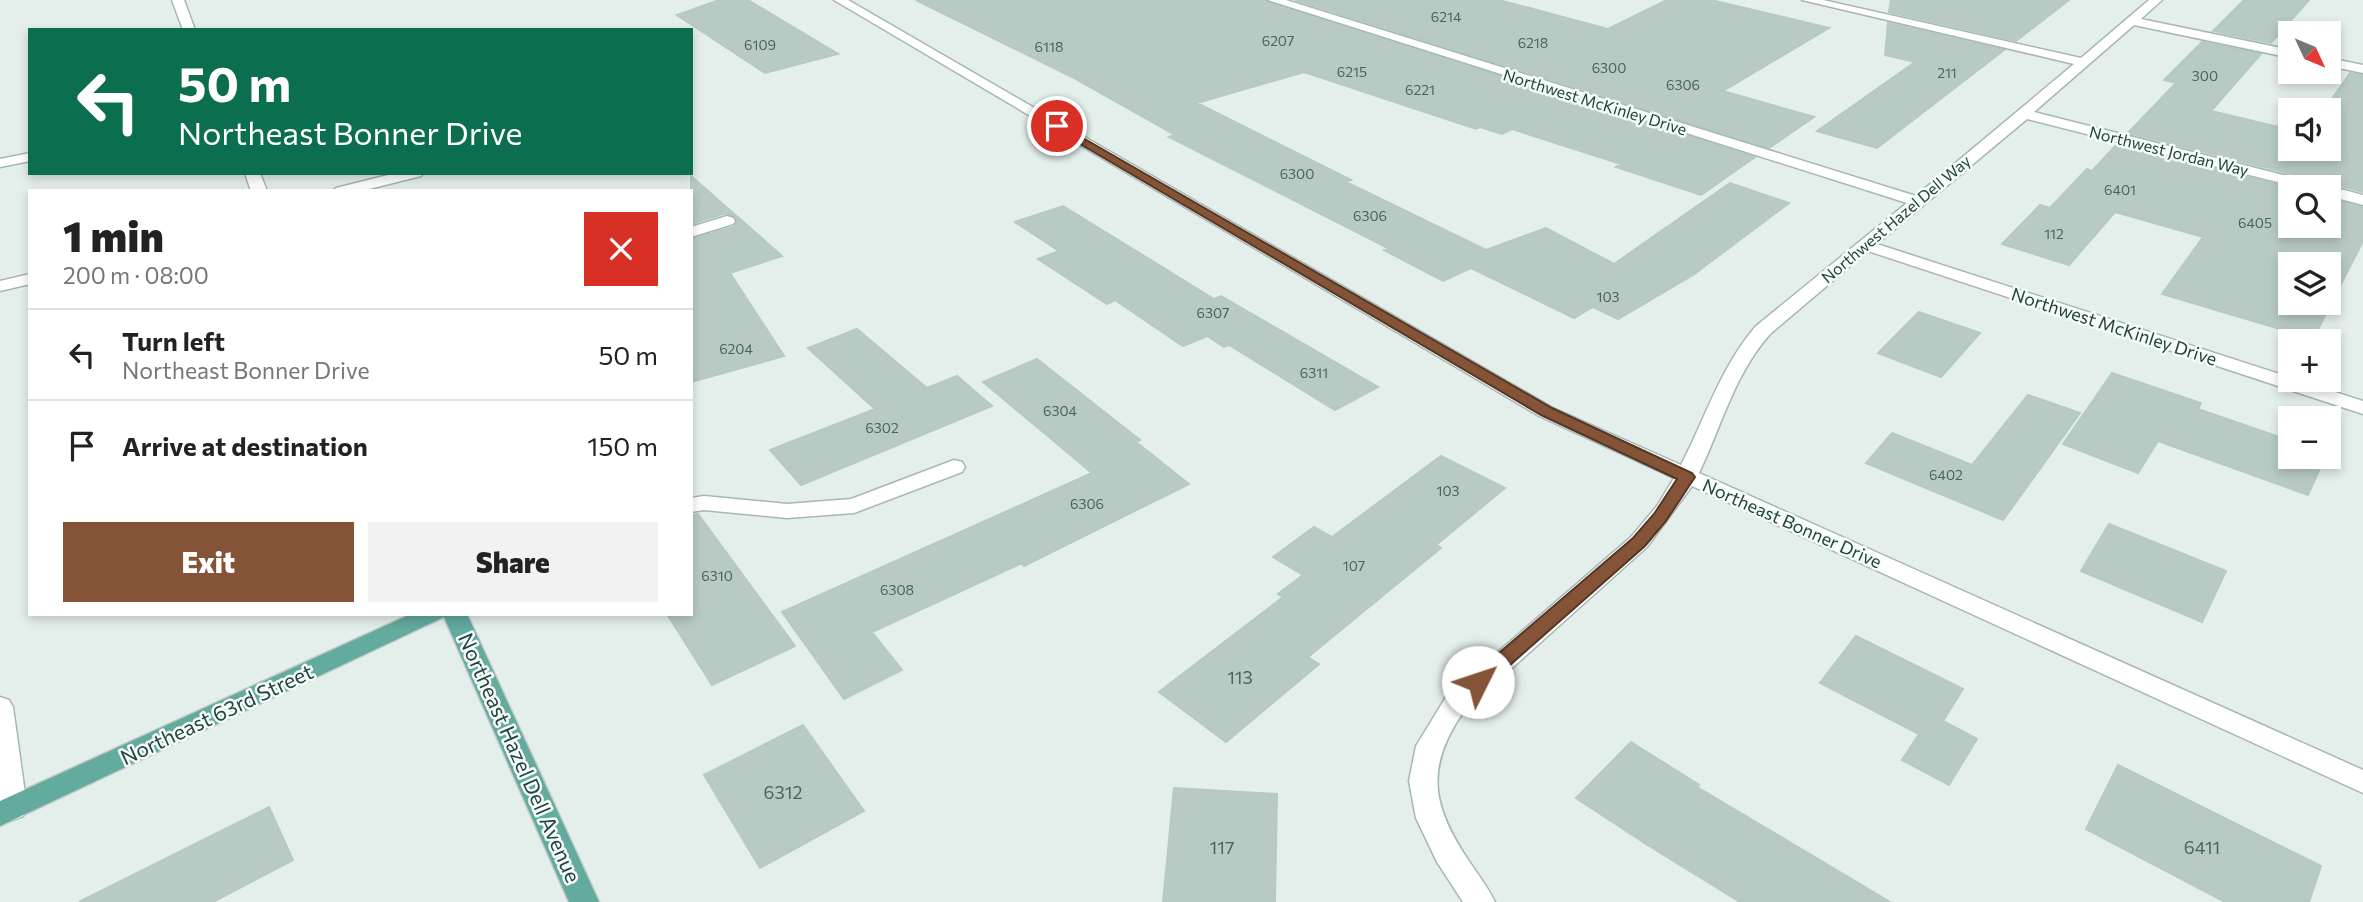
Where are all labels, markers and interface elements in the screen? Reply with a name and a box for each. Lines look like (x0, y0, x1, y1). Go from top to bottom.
house number: 6214 (1431, 8, 1462, 25)
north arrow (2278, 21, 2342, 84)
map controls (2278, 21, 2341, 469)
house number: 6207 (1262, 32, 1294, 49)
house number: 6218 (1518, 34, 1548, 51)
house number: 6109 (744, 36, 776, 53)
house number: 6118 (1035, 38, 1063, 55)
text: 50 m (178, 52, 291, 112)
icon: left (63, 56, 154, 147)
house number: 6300 (1592, 59, 1626, 76)
house number: 6215 (1337, 63, 1367, 80)
house number: 211 (1937, 64, 1957, 81)
street label: Northwest McKinley Drive (1501, 65, 1689, 139)
house number: 300 (2192, 67, 2218, 84)
house number: 6306 (1666, 76, 1700, 93)
house number: 6221 (1405, 81, 1435, 98)
pin (1027, 96, 1087, 156)
button: sound (2278, 98, 2341, 161)
icon: arrive (1038, 107, 1076, 145)
text: Northeast Bonner Drive (178, 112, 522, 152)
street label: Northwest Jordan Way (2088, 122, 2251, 180)
street label: Northwest Hazel Dell Way (1817, 151, 1974, 287)
house number: 6300 (1280, 165, 1314, 182)
button: search (2278, 175, 2341, 238)
house number: 6401 (2104, 181, 2136, 198)
house number: 6306 (1353, 207, 1387, 224)
text: 1 min (63, 209, 164, 261)
button: close (584, 212, 658, 286)
house number: 6405 (2238, 214, 2272, 231)
house number: 112 (2044, 225, 2064, 242)
button: layers (2278, 252, 2341, 315)
text: 200 m · 08:00 (63, 261, 209, 289)
street label: Northwest McKinley Drive (2009, 282, 2220, 370)
house number: 103 (1596, 288, 1620, 305)
house number: 6307 (1197, 304, 1229, 321)
text: Turn left (122, 325, 225, 356)
button: + (2278, 329, 2341, 392)
icon: left (63, 336, 101, 374)
text: 50 m (598, 339, 658, 370)
house number: 6204 (719, 340, 753, 357)
text: Northeast Bonner Drive (122, 356, 370, 384)
house number: 6311 (1300, 364, 1328, 381)
house number: 6304 (1043, 402, 1078, 419)
button: − (2278, 406, 2341, 469)
house number: 6302 (865, 419, 899, 436)
icon: arrive (63, 427, 101, 465)
text: Arrive at destination (122, 430, 368, 461)
text: 150 m (587, 430, 658, 461)
house number: 6402 (1929, 466, 1963, 483)
street label: Northeast Bonner Drive (1699, 474, 1885, 573)
house number: 103 (1436, 482, 1460, 499)
house number: 6306 (1070, 495, 1104, 512)
button: Exit (63, 522, 354, 602)
button: Share (368, 522, 658, 602)
house number: 107 (1343, 557, 1365, 574)
house number: 6310 (701, 567, 733, 584)
house number: 6308 (880, 581, 914, 598)
street label: Northeast Hazel Dell Avenue (454, 629, 587, 886)
position arrow (1441, 645, 1515, 719)
street label: Northeast 63rd Street (116, 658, 317, 769)
house number: 113 (1227, 666, 1253, 688)
house number: 6312 (764, 781, 802, 803)
house number: 117 (1210, 836, 1234, 858)
house number: 6411 (2184, 836, 2220, 858)

